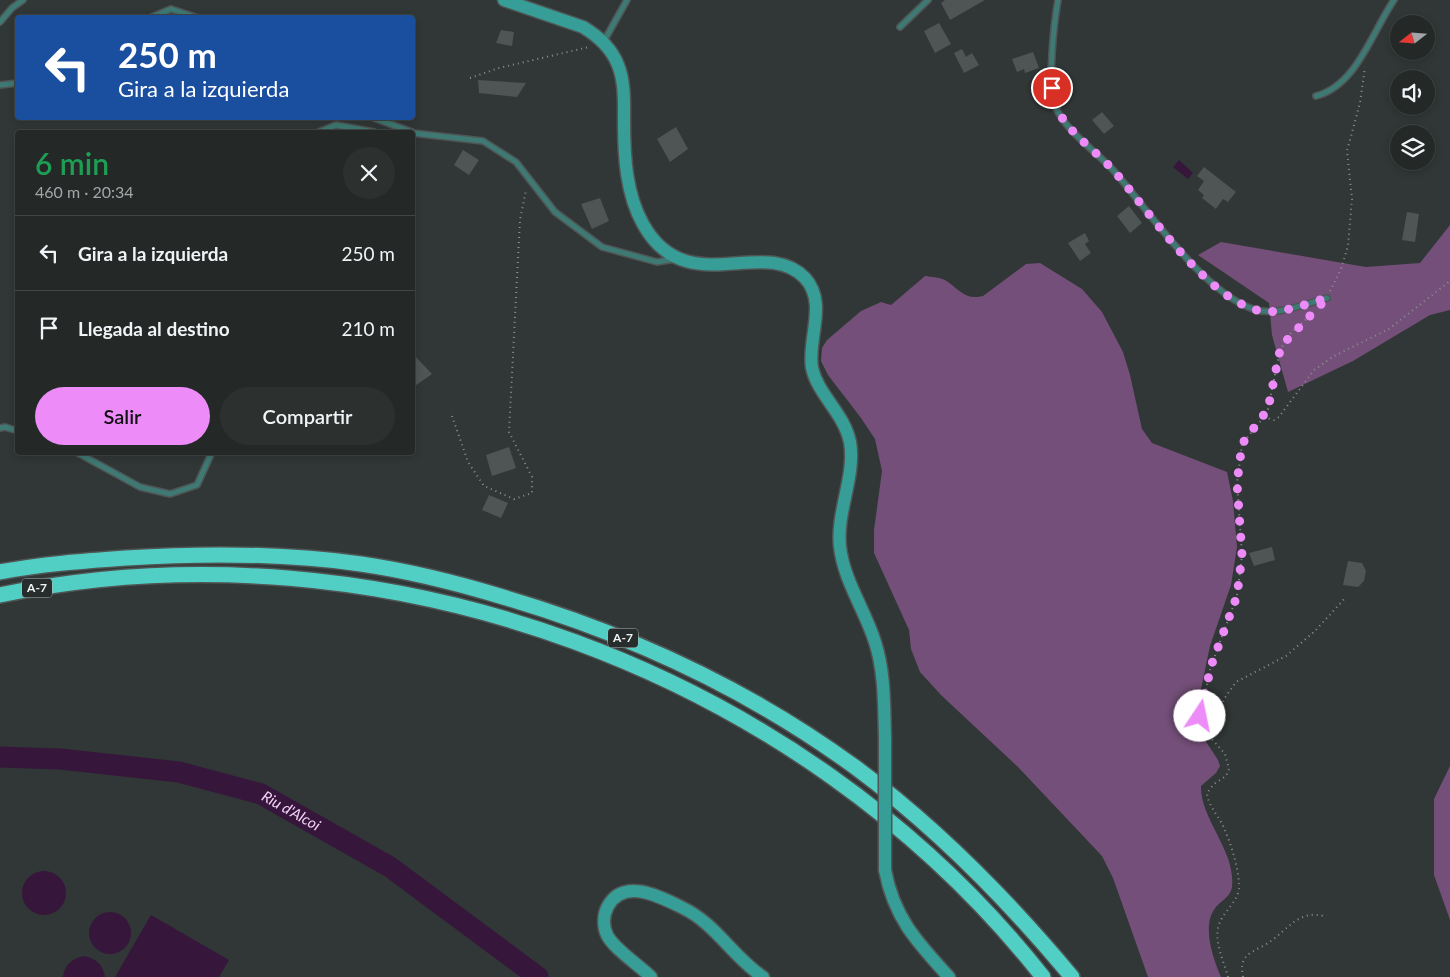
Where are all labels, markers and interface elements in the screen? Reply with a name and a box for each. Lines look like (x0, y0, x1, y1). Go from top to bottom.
north arrow (1390, 15, 1435, 60)
map controls (1390, 15, 1435, 170)
text: 250 m (118, 33, 217, 75)
icon: left (35, 35, 100, 100)
pin (1031, 67, 1073, 109)
button: sound (1390, 70, 1435, 115)
icon: arrive (1038, 74, 1066, 102)
text: Gira a la izquierda (118, 75, 289, 102)
button: layers (1390, 125, 1435, 170)
text: 6 min (35, 145, 109, 181)
button: close (343, 147, 395, 199)
text: 460 m · 20:34 (35, 182, 134, 201)
icon: left (35, 239, 63, 267)
text: Gira a la izquierda (78, 242, 228, 265)
text: 250 m (341, 242, 395, 265)
icon: arrive (35, 314, 63, 342)
text: Llegada al destino (78, 317, 230, 340)
text: 210 m (341, 317, 395, 340)
button: Salir (35, 387, 210, 445)
button: Compartir (220, 387, 395, 445)
road number: A-7 (22, 578, 52, 598)
road number: A-7 (608, 628, 638, 648)
position arrow (1173, 689, 1225, 741)
water label: Riu d'Alcoi (259, 786, 324, 834)

